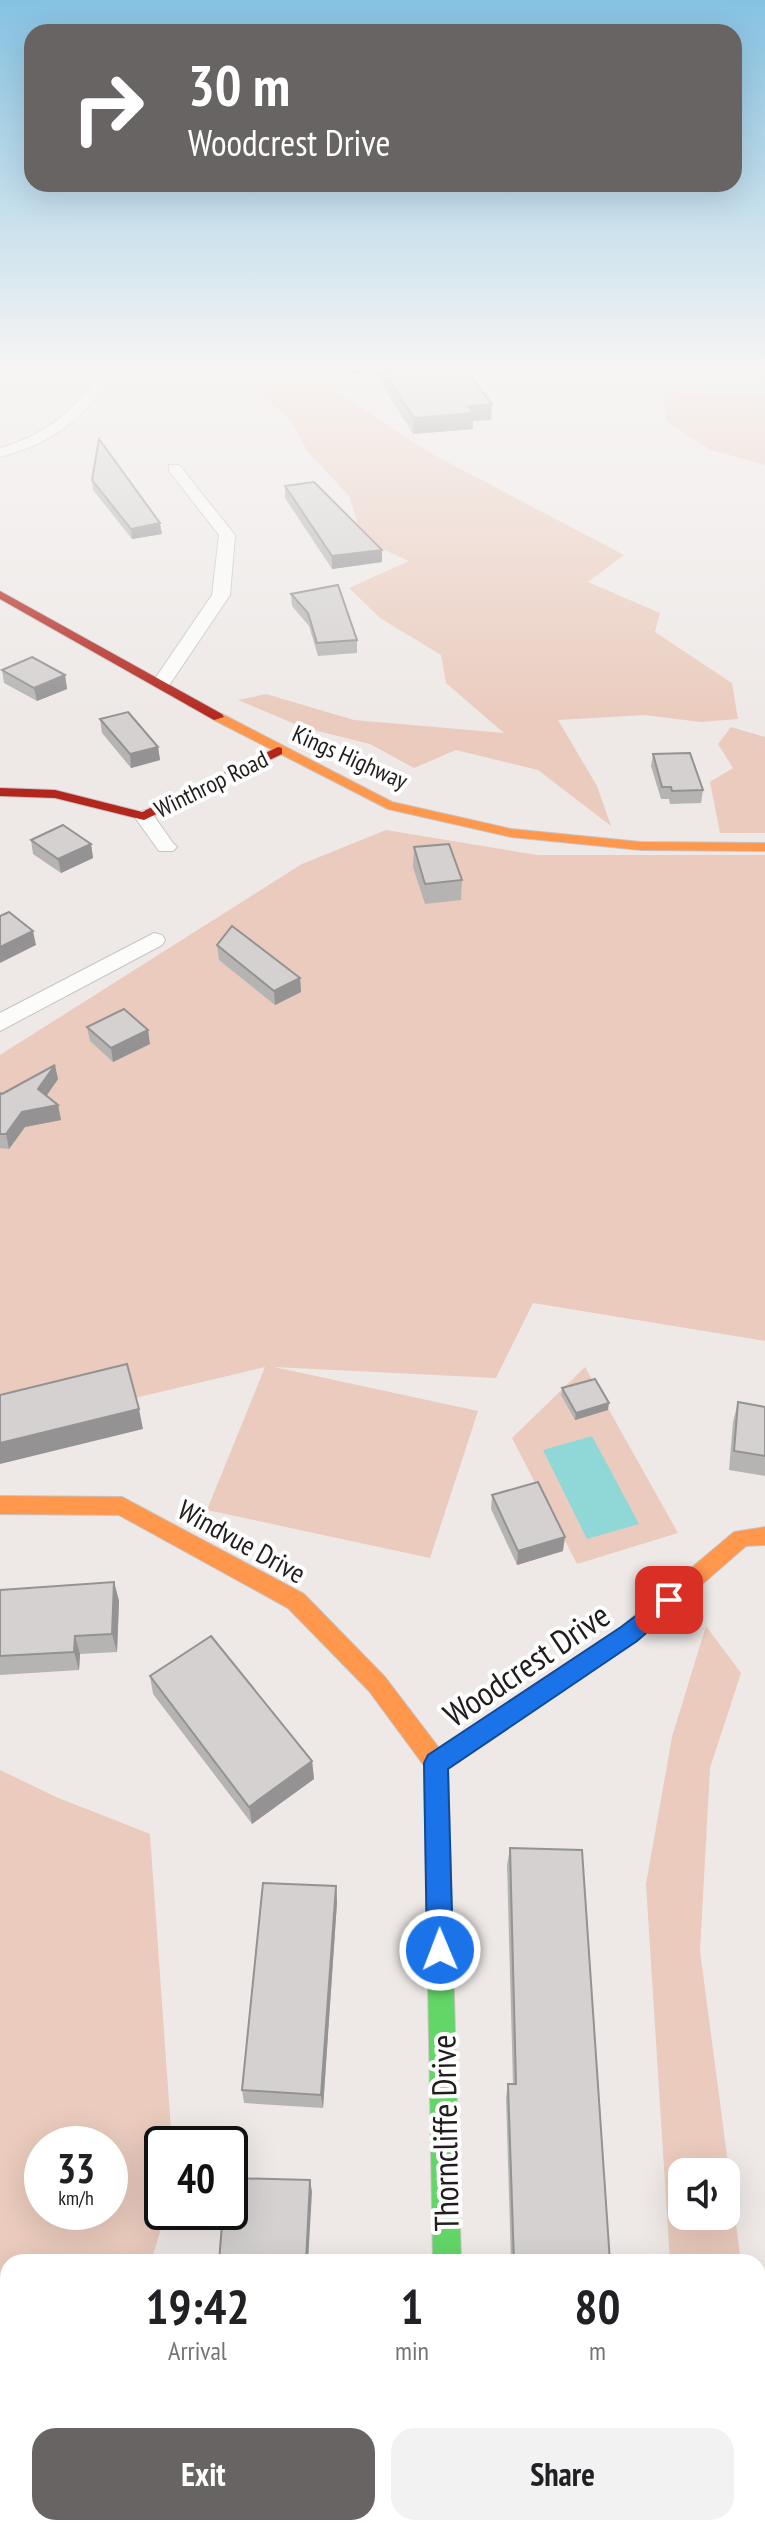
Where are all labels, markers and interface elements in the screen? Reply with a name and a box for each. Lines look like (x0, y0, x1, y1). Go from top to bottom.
text: 30 m (188, 49, 290, 121)
icon: right (56, 56, 160, 160)
text: Woodcrest Drive (188, 119, 390, 166)
street label: Kings Highway (288, 718, 412, 796)
street label: Winthrop Road (149, 743, 273, 825)
street label: Windvue Drive (172, 1491, 312, 1591)
pin (635, 1566, 703, 1634)
icon: arrive (647, 1578, 691, 1622)
street label: Woodcrest Drive (435, 1592, 617, 1736)
position arrow (398, 1908, 482, 1992)
street label: Thorncliffe Drive (420, 2034, 468, 2232)
speed limit sign: 40 (144, 2126, 248, 2230)
text: 33 (57, 2142, 95, 2194)
map controls (668, 2158, 740, 2230)
button: sound (668, 2158, 740, 2230)
text: km/h (58, 2185, 94, 2211)
text: 19:42 (146, 2275, 249, 2337)
text: 1 (400, 2275, 423, 2337)
text: 80 (575, 2275, 620, 2337)
text: Arrival (168, 2334, 227, 2367)
text: min (395, 2334, 429, 2367)
text: m (589, 2334, 606, 2367)
button: Exit (32, 2428, 375, 2520)
button: Share (391, 2428, 734, 2520)

